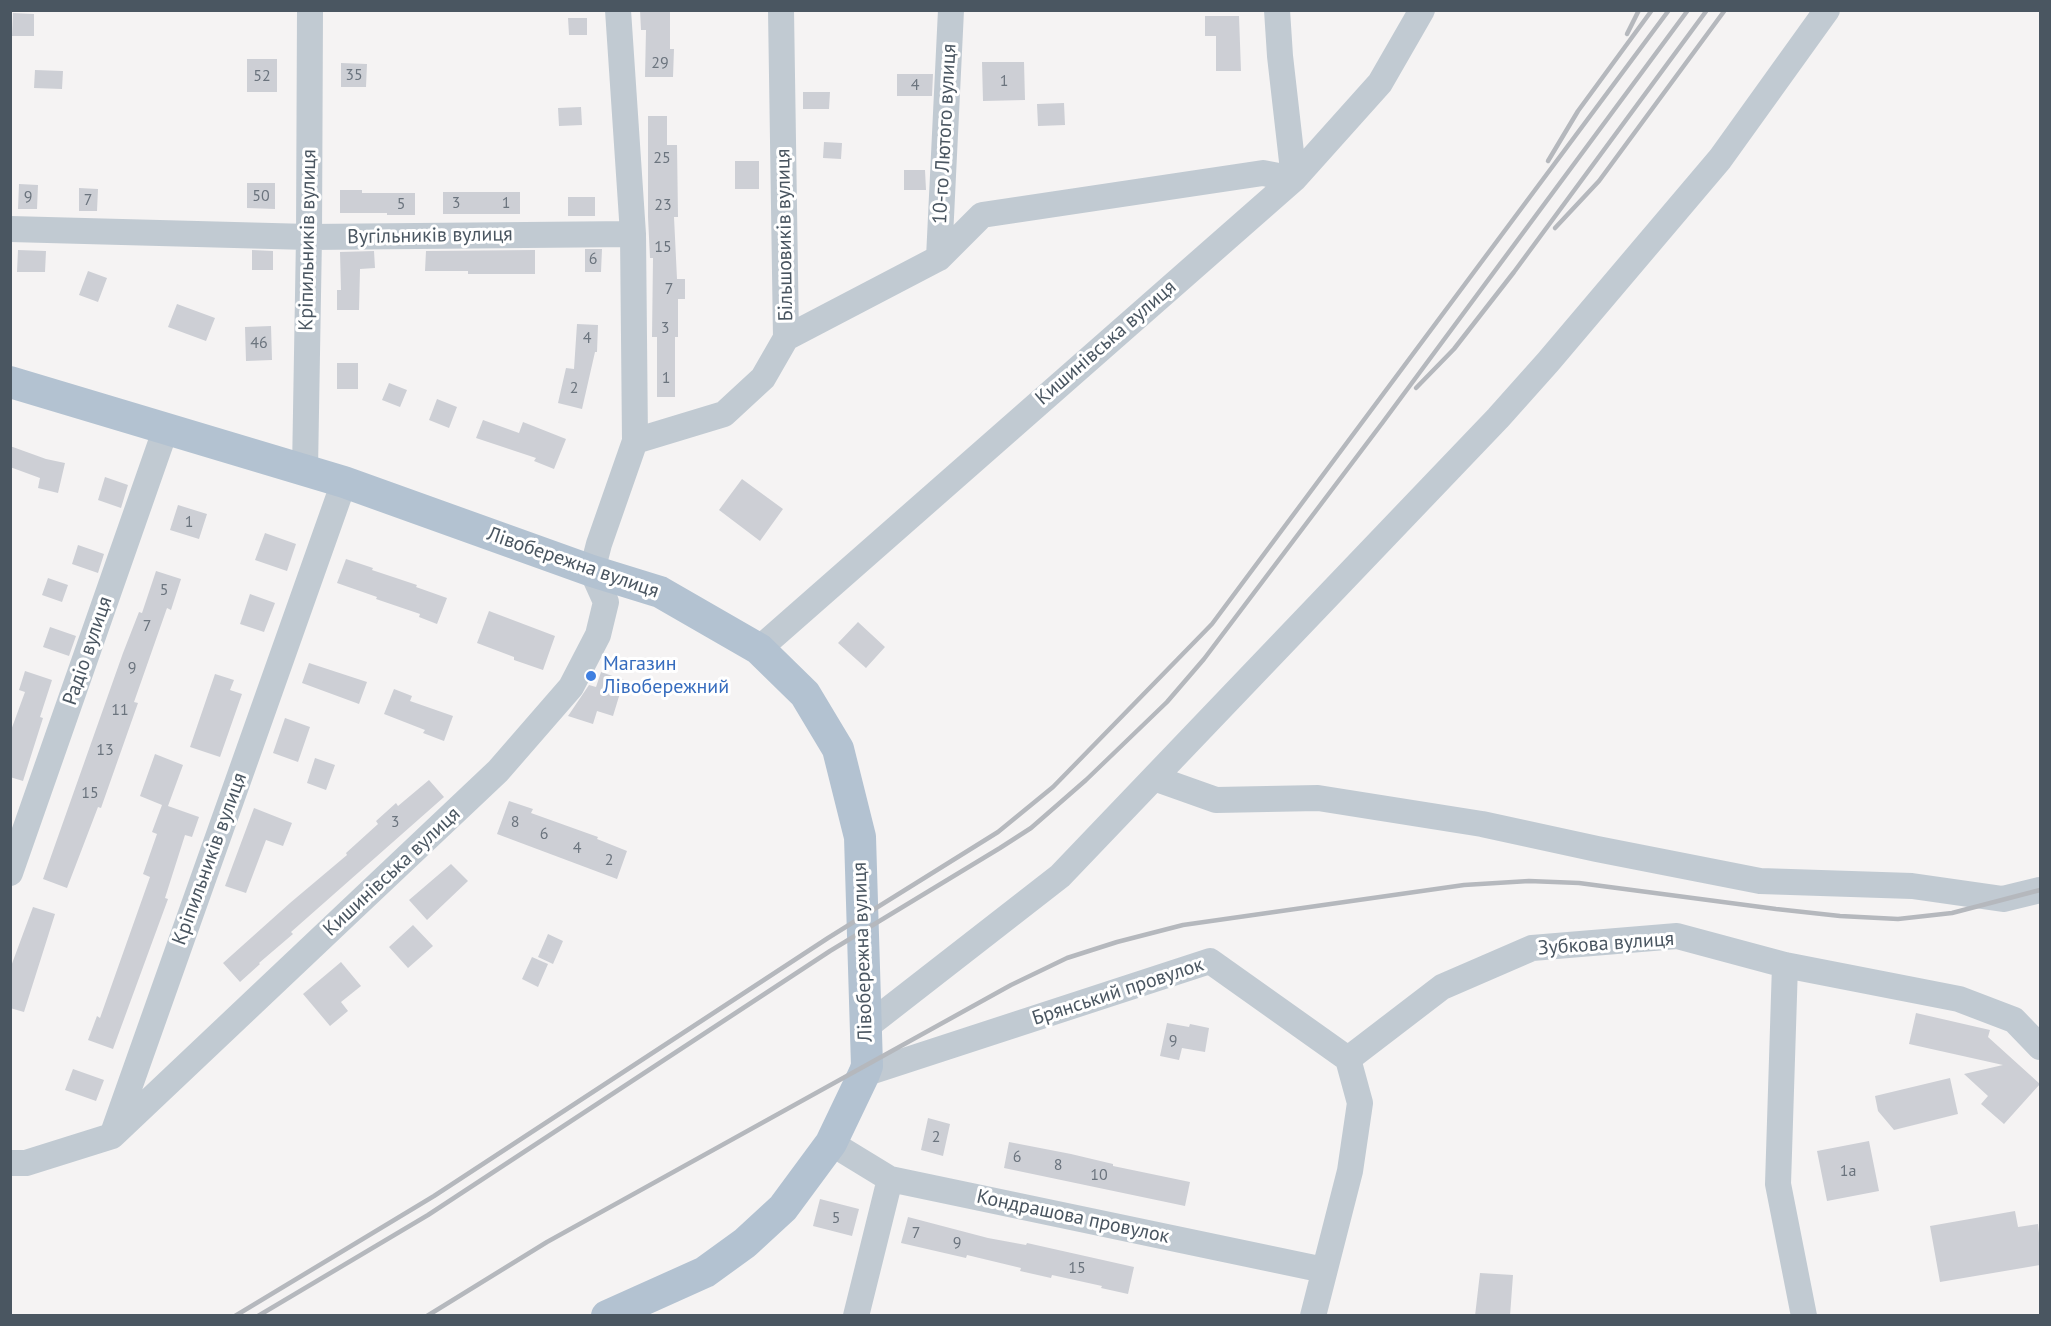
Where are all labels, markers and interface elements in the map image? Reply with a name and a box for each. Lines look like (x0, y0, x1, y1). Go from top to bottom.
street label: 10-го Лютого вулиця (928, 43, 962, 225)
house number: 29 (651, 53, 669, 73)
house number: 35 (345, 65, 363, 85)
house number: 52 (253, 66, 271, 86)
house number: 1 (1000, 71, 1008, 91)
house number: 4 (911, 75, 919, 95)
house number: 25 (653, 148, 671, 168)
street label: Більшовиків вулиця (771, 148, 799, 322)
street label: Кріпильників вулиця (294, 149, 322, 331)
house number: 50 (252, 186, 270, 206)
house number: 9 (24, 187, 32, 207)
house number: 7 (84, 190, 92, 210)
house number: 3 (452, 193, 460, 213)
house number: 1 (502, 193, 510, 213)
house number: 5 (397, 194, 405, 214)
house number: 23 (654, 195, 672, 215)
street label: Вугільників вулиця (347, 223, 513, 249)
house number: 15 (654, 237, 672, 257)
house number: 6 (589, 249, 597, 269)
street label: Кишинівська вулиця (1031, 275, 1181, 411)
house number: 7 (665, 279, 673, 299)
house number: 3 (661, 318, 669, 338)
house number: 4 (583, 328, 591, 348)
house number: 46 (250, 333, 268, 353)
house number: 1 (662, 368, 670, 388)
house number: 2 (570, 378, 578, 398)
house number: 1 (185, 512, 193, 532)
street label: Лівобережна вулиця (484, 522, 662, 604)
house number: 5 (160, 580, 168, 600)
street label: Радіо вулиця (58, 594, 118, 708)
house number: 7 (143, 616, 151, 636)
place label: Магазин Лівобережний (603, 652, 729, 699)
house number: 9 (128, 658, 136, 678)
marker: Магазин Лівобережний (584, 669, 598, 683)
house number: 11 (111, 700, 129, 720)
house number: 13 (96, 740, 114, 760)
street label: Кріпильників вулиця (168, 769, 252, 949)
house number: 15 (81, 783, 99, 803)
street label: Кишинівська вулиця (319, 802, 465, 942)
house number: 3 (391, 812, 399, 832)
house number: 8 (511, 812, 519, 832)
house number: 6 (540, 824, 548, 844)
house number: 4 (573, 838, 581, 858)
house number: 2 (605, 850, 613, 870)
street label: Лівобережна вулиця (848, 862, 878, 1042)
street label: Зубкова вулиця (1537, 927, 1675, 961)
street label: Брянський провулок (1029, 953, 1207, 1031)
house number: 9 (1169, 1031, 1177, 1051)
house number: 2 (932, 1127, 940, 1147)
house number: 6 (1013, 1147, 1021, 1167)
house number: 8 (1054, 1155, 1062, 1175)
house number: 1а (1840, 1161, 1856, 1181)
house number: 10 (1090, 1165, 1108, 1185)
street label: Кондрашова провулок (975, 1185, 1171, 1249)
house number: 5 (832, 1208, 840, 1228)
house number: 7 (912, 1223, 920, 1243)
house number: 9 (953, 1233, 961, 1253)
house number: 15 (1068, 1258, 1086, 1278)

